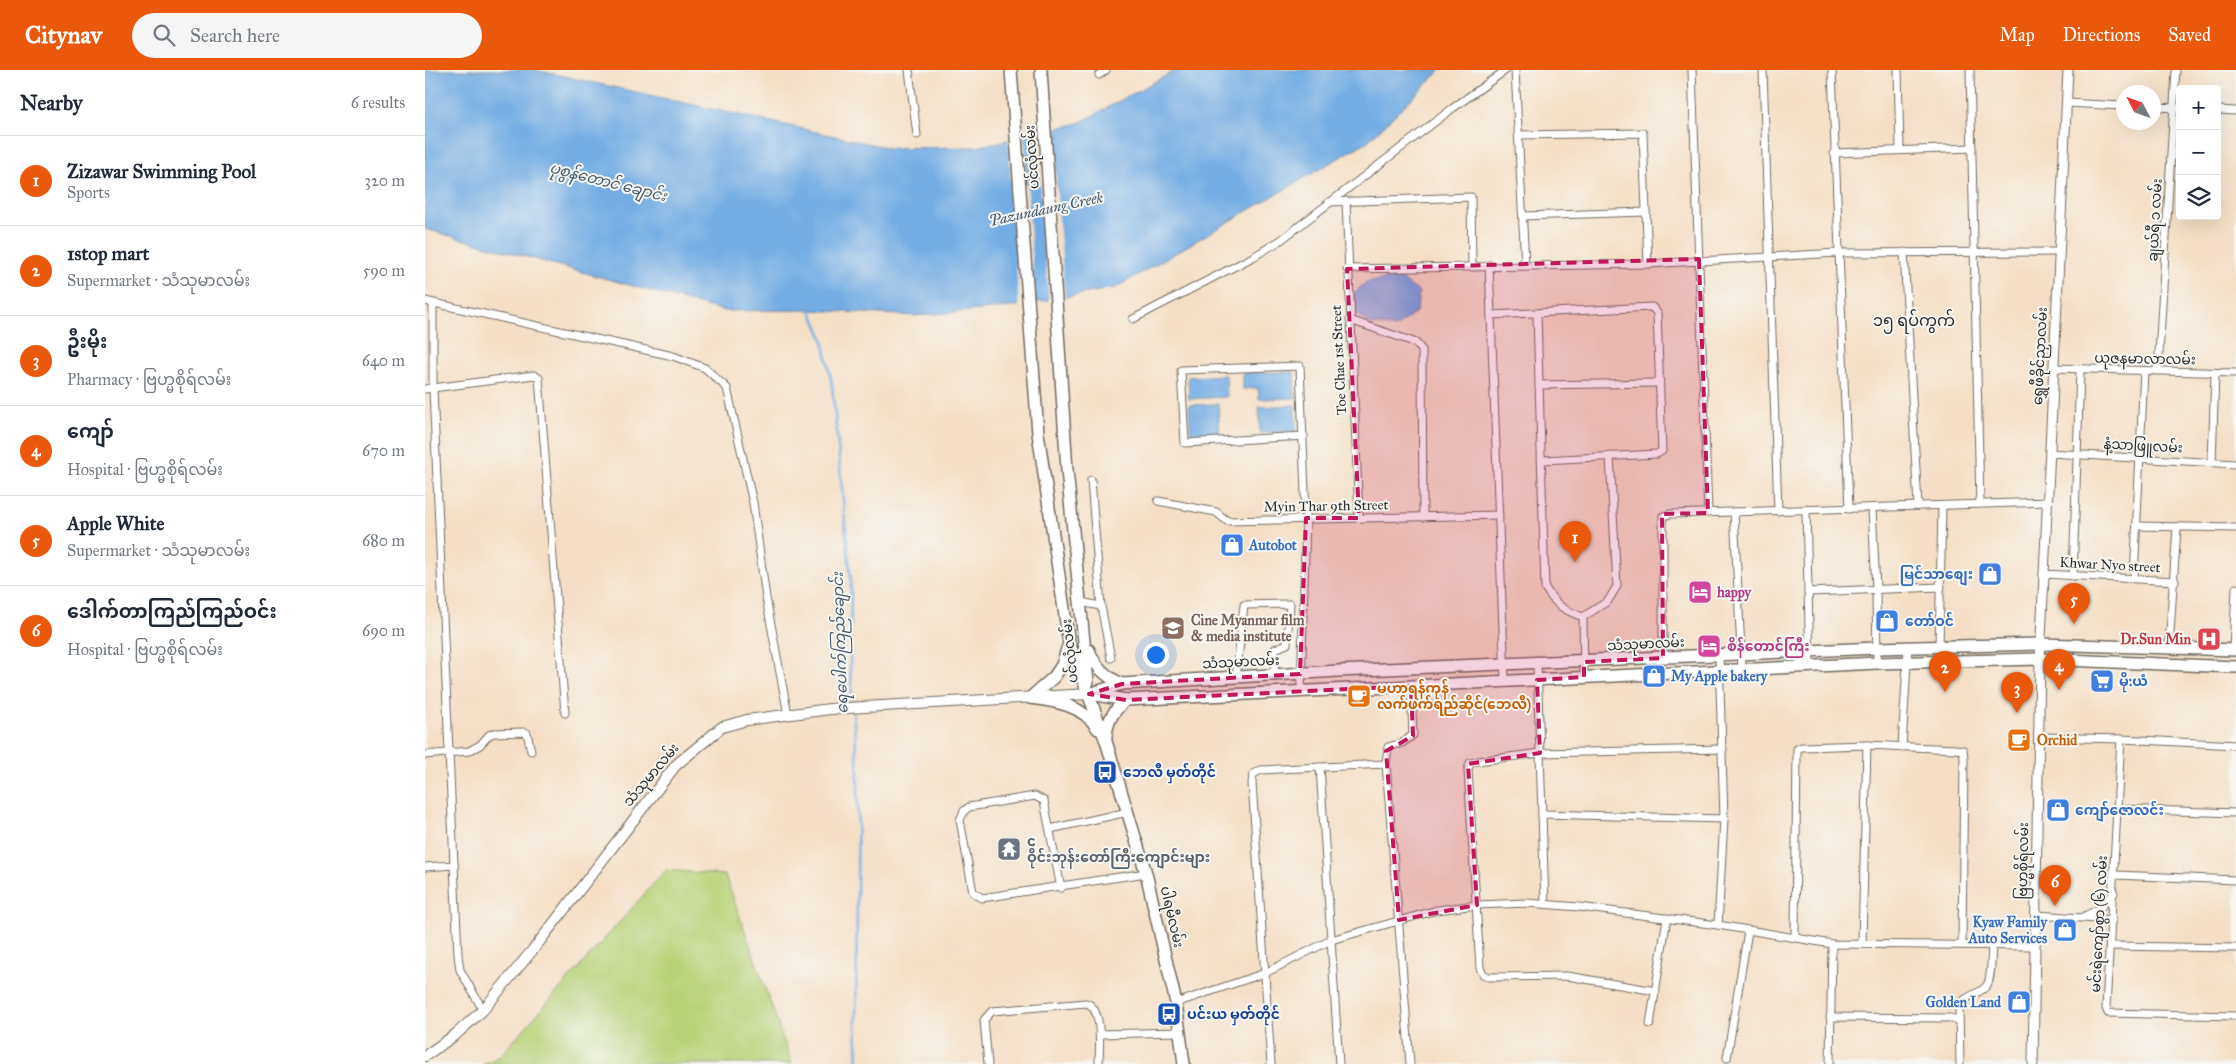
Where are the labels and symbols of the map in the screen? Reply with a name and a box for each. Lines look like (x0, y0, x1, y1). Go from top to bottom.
north arrow (2116, 85, 2161, 130)
street label: ပင်လုံလမ်း (1019, 124, 1046, 190)
water label: ပုစွန်တောင် ချောင်း (547, 157, 670, 208)
street label: ချယ်ရီ ၁ လမ်း (2142, 178, 2169, 262)
water label: Pazundaung Creek (987, 188, 1105, 230)
street label: Toe Chae 1st Street (1328, 305, 1350, 415)
street label: ရွှေဖီခိုင်ညှာလမ်း (2027, 306, 2054, 406)
district label: ၁၅ ရပ်ကွက် (1873, 309, 1955, 334)
street label: ယုဇနမာလာလမ်း (2094, 348, 2196, 371)
street label: နံ့သာဖြူလမ်း (2103, 433, 2183, 460)
street label: Myin Thar 9th Street (1264, 496, 1389, 516)
pin: 1 (1559, 521, 1591, 562)
shop icon: Autobot (1219, 532, 1245, 558)
place label: Autobot (1248, 537, 1297, 554)
street label: Khwar Nyo street (2059, 554, 2161, 576)
shop icon: မြင်သာစျေး (1977, 561, 2003, 587)
place label: မြင်သာစျေး (1900, 564, 1973, 586)
water label: ရေပေါက်ကြည်ချောင်း (827, 571, 854, 714)
hotel icon: happy (1687, 579, 1713, 605)
pin: 5 (2058, 583, 2090, 624)
place label: happy (1716, 584, 1753, 602)
shop icon: တော်ဝင် (1874, 608, 1900, 634)
place label: တော်ဝင် (1905, 611, 1954, 630)
place label: Cine Myanmar film & media institute (1191, 612, 1305, 645)
school or university icon: Cine Myanmar film & media institute (1160, 615, 1186, 641)
street label: ပင်လုံလမ်း (1056, 618, 1085, 684)
hospital icon: Dr.Sun Min (2196, 626, 2222, 652)
street label: သံသုမာလမ်း (1607, 631, 1685, 658)
place label: Dr.Sun Min (2120, 631, 2191, 648)
hotel icon: စိန်တောင်ကြီး (1696, 633, 1722, 659)
place label: စိန်တောင်ကြီး (1727, 636, 1810, 658)
your location (1143, 642, 1169, 668)
street label: သံသုမာလမ်း (1202, 649, 1280, 676)
pin: 4 (2043, 649, 2075, 690)
pin: 2 (1929, 651, 1961, 692)
shop icon: My Apple bakery (1641, 663, 1667, 689)
place label: My Apple bakery (1671, 668, 1769, 686)
supermarket icon: မို:ယံ (2089, 668, 2115, 694)
place label: မို:ယံ (2119, 671, 2148, 693)
pin: 3 (2001, 672, 2033, 713)
place label: မဟာရန်ကုန် လက်ဖက်ရည်ဆိုင်(ဘေလီ) (1377, 678, 1531, 716)
cafe icon: မဟာရန်ကုန် လက်ဖက်ရည်ဆိုင်(ဘေလီ) (1346, 683, 1372, 709)
cafe icon: Orchid (2006, 727, 2032, 753)
place label: Orchid (2037, 732, 2078, 749)
street label: သံသုမာလမ်း (618, 739, 685, 812)
bus stop icon: ဘေလီ မှတ်တိုင် (1092, 759, 1118, 785)
place label: ဘေလီ မှတ်တိုင် (1123, 762, 1216, 784)
shop icon: ကျော်ဇောလင်း (2045, 797, 2071, 823)
place label: ကျော်ဇောလင်း (2075, 800, 2164, 822)
street label: ဗြဟ္မစိုရ်လမ်း (2012, 822, 2036, 900)
place label: ၄ ဝိုင်းဘုန်းတော်ကြီးကျောင်းများ (1027, 833, 1210, 869)
temple icon: ၄ ဝိုင်းဘုန်းတော်ကြီးကျောင်းများ (996, 836, 1022, 862)
street label: မင်းရဲကျော်စွာ (၆) လမ်း (2085, 855, 2114, 993)
pin: 6 (2039, 865, 2071, 906)
street label: ပါရမီလမ်း (1154, 884, 1189, 950)
place label: Kyaw Family Auto Services (1967, 914, 2048, 947)
shop icon: Kyaw Family Auto Services (2052, 917, 2078, 943)
shop icon: Golden Land (2006, 989, 2032, 1015)
place label: Golden Land (1926, 994, 2002, 1011)
bus stop icon: ပင်းယ မှတ်တိုင် (1156, 1001, 1182, 1027)
place label: ပင်းယ မှတ်တိုင် (1187, 1004, 1280, 1026)

